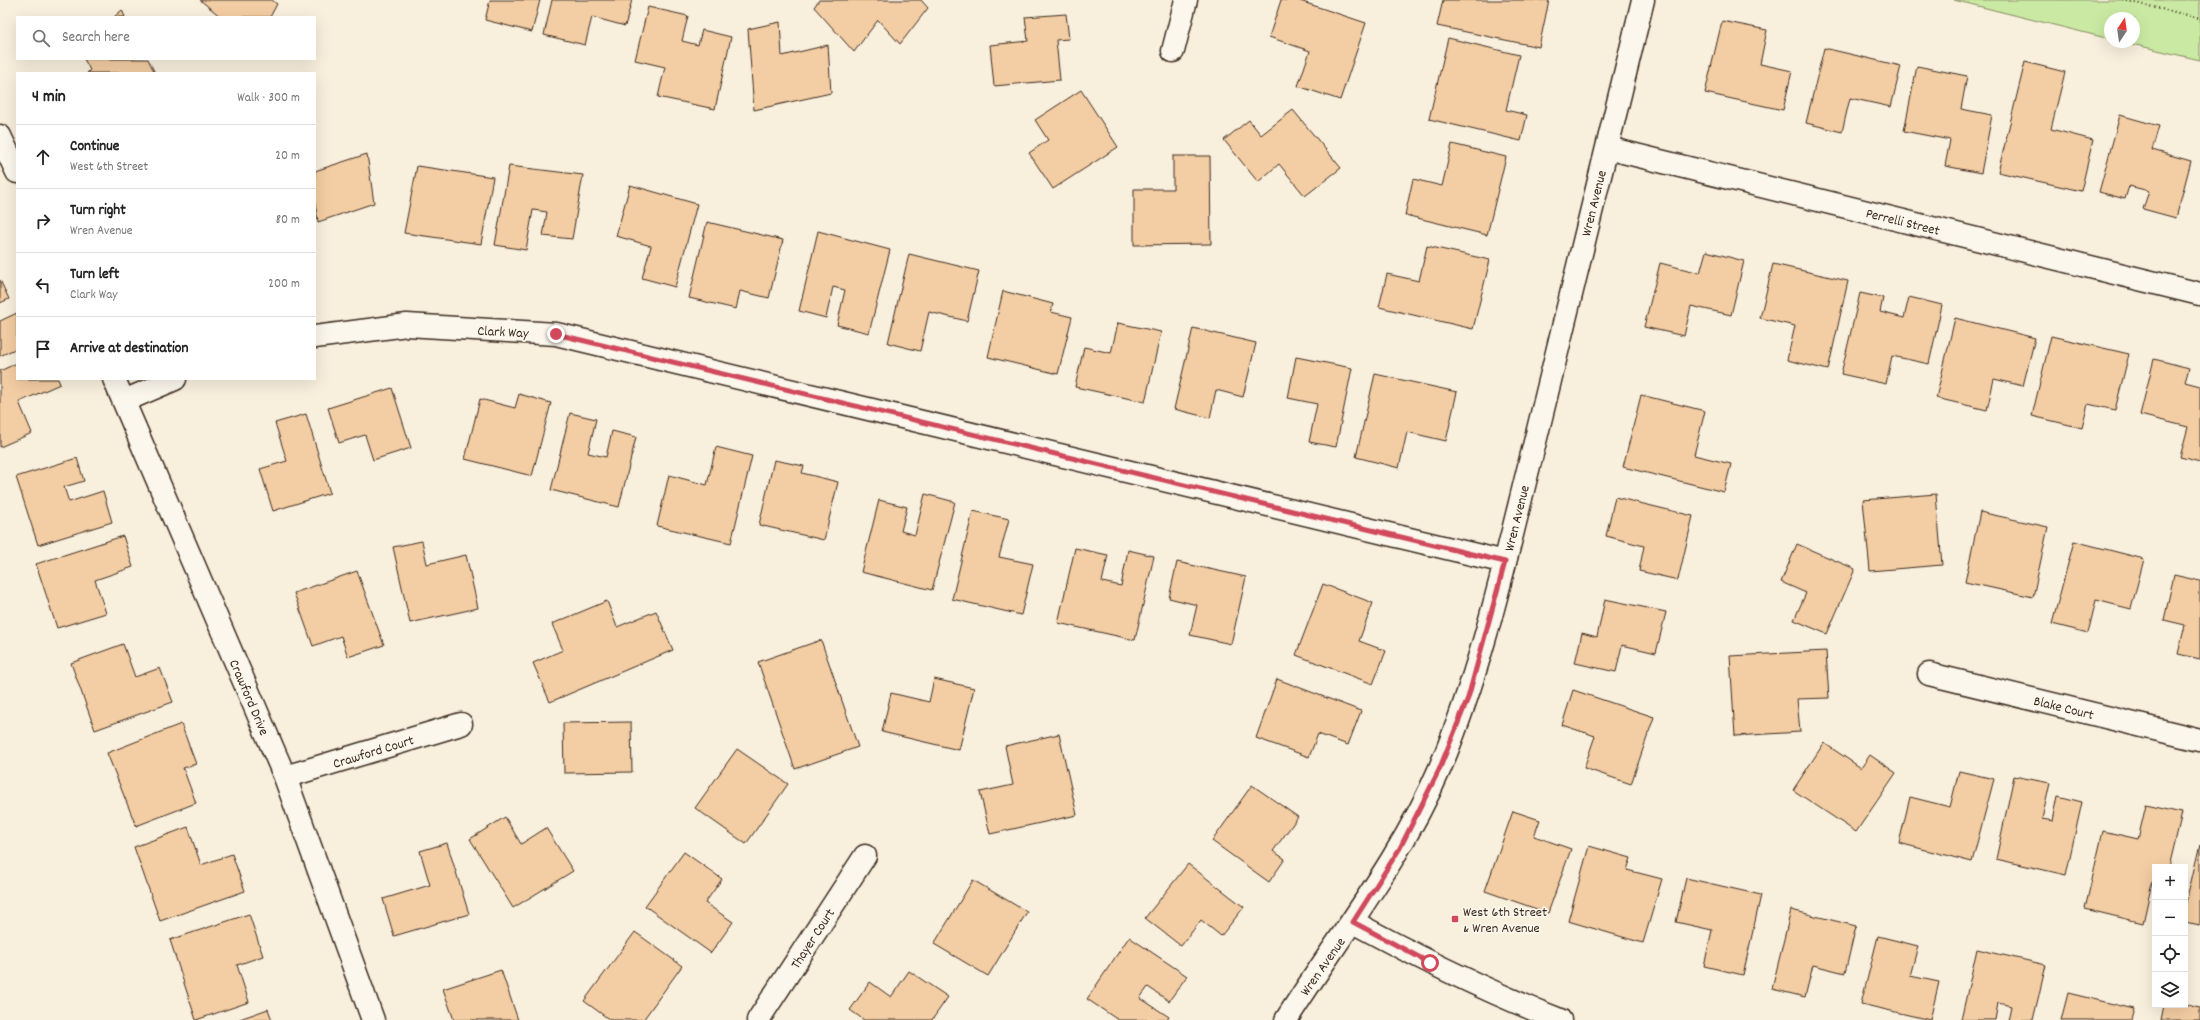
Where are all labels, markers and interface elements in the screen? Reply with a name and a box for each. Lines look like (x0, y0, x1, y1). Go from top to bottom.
north arrow (2104, 12, 2140, 48)
search box (16, 16, 316, 60)
icon: search (30, 27, 52, 49)
text: Search here (62, 27, 130, 49)
text: 4 min (32, 86, 66, 110)
text: Walk · 300 m (237, 89, 300, 108)
text: Continue (70, 136, 119, 158)
icon: ahead (32, 146, 54, 168)
text: 20 m (275, 147, 300, 166)
text: West 6th Street (70, 158, 148, 177)
street label: Wren Avenue (1577, 168, 1613, 239)
text: Turn right (70, 200, 126, 222)
street label: Perrelli Street (1863, 204, 1942, 242)
icon: right (32, 210, 54, 232)
text: 80 m (276, 211, 300, 230)
text: Wren Avenue (70, 222, 133, 241)
text: Turn left (70, 264, 119, 286)
icon: left (32, 274, 54, 296)
text: 200 m (268, 275, 300, 294)
text: Clark Way (70, 286, 118, 305)
street label: Clark Way (477, 322, 529, 344)
route end (547, 325, 565, 343)
icon: arrive (32, 338, 54, 360)
text: Arrive at destination (70, 338, 188, 360)
street label: Wren Avenue (1500, 483, 1536, 554)
street label: Crawford Drive (223, 657, 273, 739)
street label: Blake Court (2031, 692, 2096, 726)
street label: Crawford Court (331, 731, 416, 775)
map controls (2152, 864, 2188, 1008)
button: + (2152, 864, 2188, 900)
button: − (2152, 900, 2188, 936)
place label: West 6th Street & Wren Avenue (1463, 903, 1547, 939)
street label: Thayer Court (787, 905, 841, 973)
marker: West 6th Street & Wren Avenue (1450, 914, 1460, 924)
street label: Wren Avenue (1296, 934, 1351, 1000)
button: locate (2152, 936, 2188, 972)
route start (1421, 954, 1439, 972)
button: layers (2152, 972, 2188, 1008)

